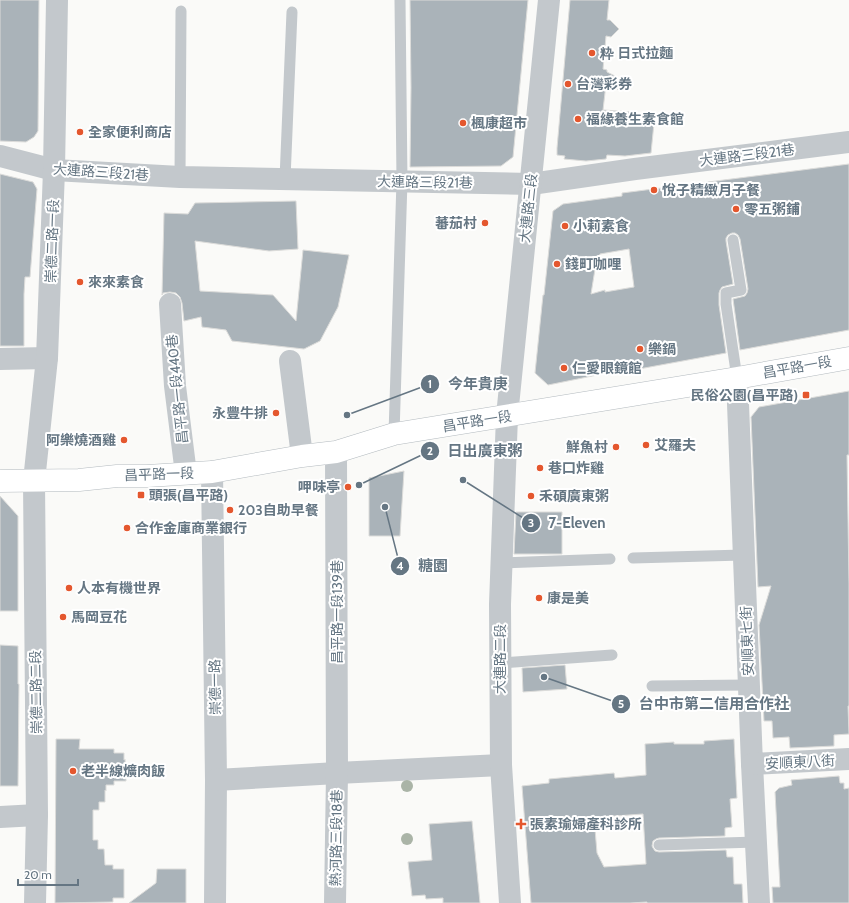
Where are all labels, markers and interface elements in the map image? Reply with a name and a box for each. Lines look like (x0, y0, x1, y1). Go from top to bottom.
place label: 粋 日式拉麵 (599, 44, 673, 62)
marker: 粋 日式拉麵 (587, 48, 597, 58)
place label: 台灣彩券 (576, 75, 632, 93)
marker: 台灣彩券 (563, 79, 573, 89)
place label: 福緣養生素食館 (586, 110, 684, 128)
place label: 楓康超市 (471, 114, 527, 132)
marker: 福緣養生素食館 (573, 114, 583, 124)
marker: 楓康超市 (458, 118, 468, 128)
place label: 全家便利商店 (88, 123, 172, 141)
marker: 全家便利商店 (75, 127, 85, 137)
street label: 大連路三段21巷 (698, 140, 796, 170)
street label: 大連路三段21巷 (53, 160, 149, 184)
street label: 大連路三段21巷 (377, 172, 473, 192)
street label: 大連路三段 (515, 172, 541, 244)
place label: 悅子精緻月子餐 (662, 181, 760, 199)
marker: 悅子精緻月子餐 (649, 185, 659, 195)
street label: 崇德二路一段 (42, 199, 62, 283)
place label: 零五粥鋪 (744, 200, 800, 218)
marker: 零五粥鋪 (731, 204, 741, 214)
place label: 蕃茄村 (435, 214, 477, 232)
place label: 小莉素食 (573, 217, 629, 235)
marker: 蕃茄村 (480, 218, 490, 228)
marker: 小莉素食 (560, 221, 570, 231)
place label: 錢町咖哩 (565, 255, 622, 273)
marker: 錢町咖哩 (552, 259, 562, 269)
place label: 來來素食 (88, 273, 144, 291)
marker: 來來素食 (75, 277, 85, 287)
street label: 昌平路一段440巷 (162, 333, 192, 445)
place label: 樂鍋 (648, 340, 676, 358)
marker: 樂鍋 (635, 344, 645, 354)
street label: 昌平路一段 (761, 352, 833, 382)
place label: 仁愛眼鏡館 (572, 359, 642, 377)
marker: 仁愛眼鏡館 (559, 363, 569, 373)
callout: 今年貴庚 (420, 370, 516, 397)
text: 今年貴庚 (448, 375, 508, 393)
text: 1 (428, 376, 432, 391)
place label: 民俗公園(昌平路) (691, 386, 798, 404)
marker: 民俗公園(昌平路) (801, 390, 811, 400)
place label: 永豐牛排 (212, 404, 268, 422)
street label: 昌平路一段 (441, 407, 513, 435)
marker: 永豐牛排 (271, 408, 281, 418)
place label: 阿樂燒酒雞 (46, 431, 116, 449)
marker: 阿樂燒酒雞 (119, 435, 129, 445)
place label: 艾羅夫 (654, 436, 696, 454)
callout: 日出廣東粥 (420, 437, 531, 464)
place label: 鮮魚村 (566, 438, 608, 456)
marker: 艾羅夫 (641, 440, 651, 450)
text: 日出廣東粥 (447, 442, 523, 460)
marker: 鮮魚村 (611, 442, 621, 452)
text: 2 (427, 443, 433, 458)
place label: 巷口炸雞 (548, 459, 604, 477)
marker: 巷口炸雞 (535, 463, 545, 473)
street label: 昌平路一段 (124, 464, 194, 484)
place label: 呷味亭 (298, 478, 340, 496)
marker: 呷味亭 (343, 482, 353, 492)
place label: 頭張(昌平路) (149, 486, 228, 504)
place label: 禾碩廣東粥 (539, 487, 609, 505)
marker: 頭張(昌平路) (136, 490, 146, 500)
marker: 禾碩廣東粥 (526, 491, 536, 501)
place label: 203自助早餐 (238, 501, 319, 519)
marker: 203自助早餐 (225, 505, 235, 515)
callout: 7-Eleven (521, 509, 614, 536)
text: 7-Eleven (548, 514, 606, 532)
text: 3 (528, 515, 534, 530)
place label: 合作金庫商業銀行 (135, 519, 247, 537)
marker: 合作金庫商業銀行 (122, 523, 132, 533)
callout: 糖園 (390, 552, 456, 579)
text: 糖園 (418, 557, 448, 575)
text: 4 (396, 558, 404, 573)
street label: 昌平路一段139巷 (328, 560, 346, 664)
place label: 人本有機世界 (77, 579, 161, 597)
marker: 人本有機世界 (64, 583, 74, 593)
place label: 康是美 (547, 589, 589, 607)
marker: 康是美 (534, 593, 544, 603)
street label: 安順東七街 (737, 606, 757, 676)
place label: 馬岡豆花 (71, 608, 127, 626)
marker: 馬岡豆花 (58, 612, 68, 622)
street label: 大連路二段 (491, 624, 509, 694)
street label: 崇德二路二段 (26, 650, 46, 734)
street label: 崇德一路 (206, 659, 224, 715)
callout: 台中市第二信用合作社 (611, 691, 797, 718)
text: 台中市第二信用合作社 (639, 695, 789, 713)
text: 5 (618, 696, 624, 711)
street label: 安順東八街 (765, 751, 835, 773)
place label: 老半線爌肉飯 (81, 762, 165, 780)
marker: 老半線爌肉飯 (68, 766, 78, 776)
street label: 熱河路三段18巷 (326, 789, 346, 887)
place label: 張素瑜婦產科診所 (530, 815, 642, 833)
marker: 張素瑜婦產科診所 (515, 818, 527, 830)
scale bar (18, 861, 78, 887)
text: 20 m (24, 867, 52, 882)

